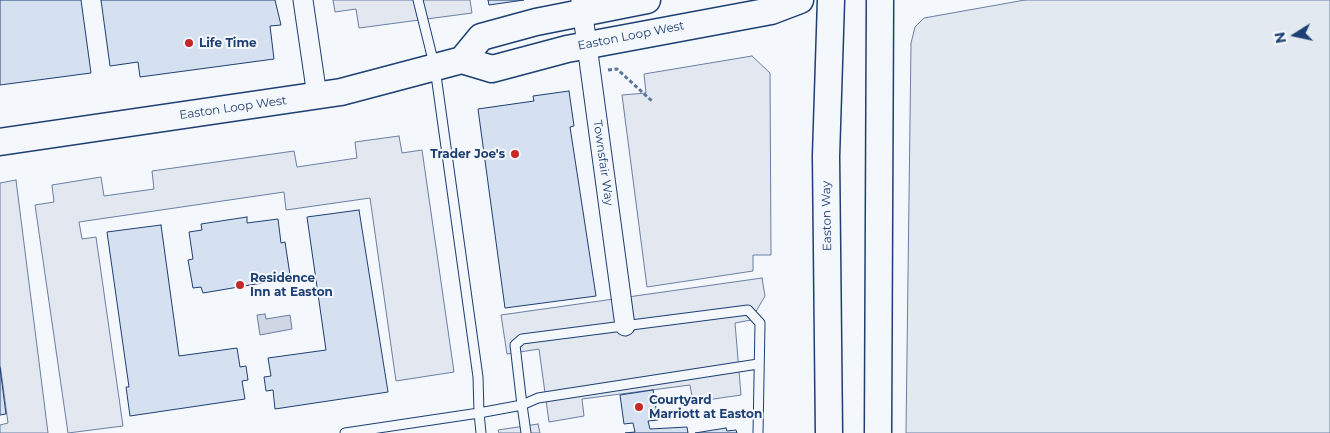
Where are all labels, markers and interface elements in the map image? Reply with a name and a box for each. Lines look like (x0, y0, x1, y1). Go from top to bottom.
north arrow (1270, 10, 1320, 60)
street label: Easton Loop West (576, 19, 686, 53)
text: N (1270, 30, 1290, 45)
place label: Life Time (199, 36, 257, 50)
marker: Life Time (183, 37, 195, 49)
street label: Easton Loop West (178, 93, 288, 123)
street label: Townsfair Way (590, 119, 616, 207)
place label: Trader Joe's (430, 147, 505, 161)
marker: Trader Joe's (509, 148, 521, 160)
street label: Easton Way (819, 181, 835, 251)
place label: Residence Inn at Easton (250, 271, 333, 299)
marker: Residence Inn at Easton (234, 279, 246, 291)
place label: Courtyard Marriott at Easton (649, 393, 762, 421)
marker: Courtyard Marriott at Easton (633, 401, 645, 413)

